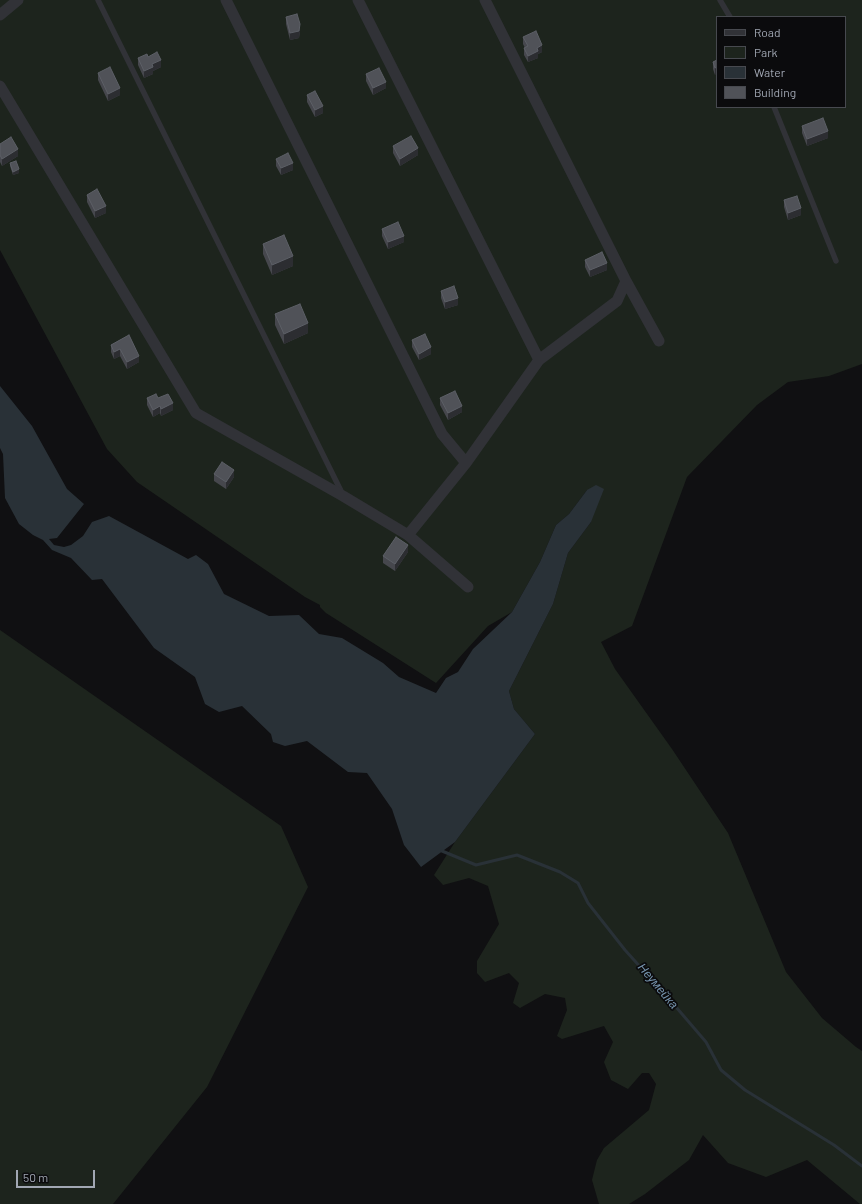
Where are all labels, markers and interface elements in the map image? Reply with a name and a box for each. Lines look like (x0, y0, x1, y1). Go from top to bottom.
legend (716, 16, 846, 108)
text: Road (754, 25, 781, 39)
text: Park (754, 45, 778, 59)
text: Water (754, 65, 785, 79)
text: Building (754, 85, 796, 99)
water label: Неумейка (635, 960, 681, 1012)
scale bar (18, 1162, 97, 1188)
text: 50 m (23, 1170, 48, 1184)

